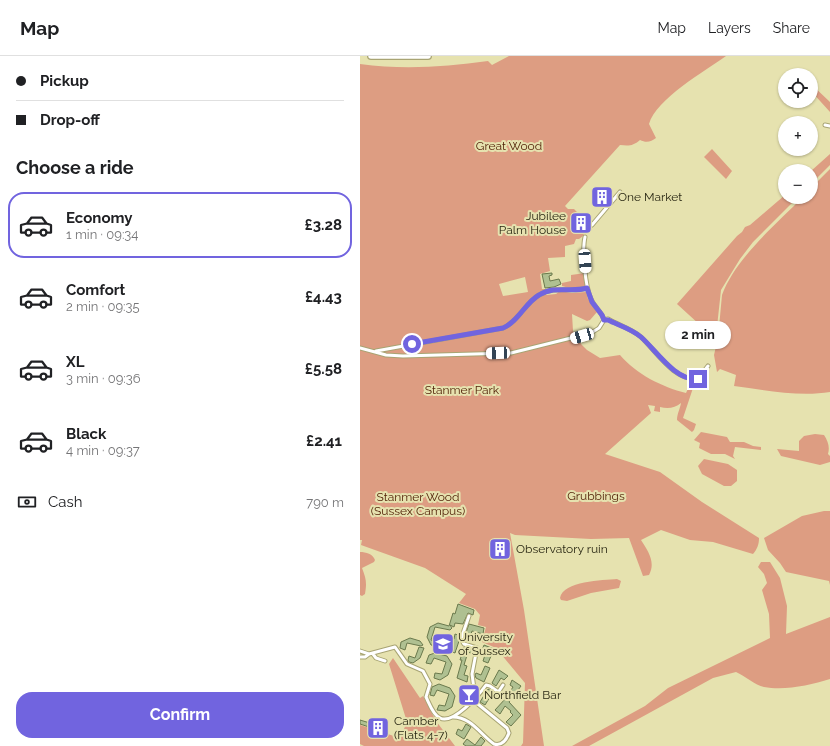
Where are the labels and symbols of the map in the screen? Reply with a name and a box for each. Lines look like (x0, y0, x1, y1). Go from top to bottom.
park label: Great Wood (476, 139, 542, 153)
building icon: One Market (589, 184, 615, 210)
place label: One Market (618, 190, 682, 204)
place label: Jubilee Palm House (499, 209, 566, 237)
building icon: Jubilee Palm House (568, 210, 594, 236)
car (578, 249, 592, 273)
callout: 2 min (665, 321, 731, 349)
car (569, 327, 595, 345)
route start (403, 335, 421, 353)
car (486, 347, 510, 359)
route end (689, 370, 707, 388)
park label: Stanmer Park (425, 383, 500, 397)
park label: Grubbings (567, 489, 625, 503)
park label: Stanmer Wood (Sussex Campus) (371, 490, 465, 518)
building icon: Observatory ruin (487, 536, 513, 562)
place label: Observatory ruin (516, 542, 608, 556)
place label: University of Sussex (458, 630, 513, 658)
school or university icon: University of Sussex (430, 631, 456, 657)
bar icon: Northfield Bar (456, 682, 482, 708)
place label: Northfield Bar (484, 688, 562, 702)
place label: Camber (Flats 4-7) (394, 714, 448, 742)
building icon: Camber (Flats 4-7) (365, 715, 391, 741)

